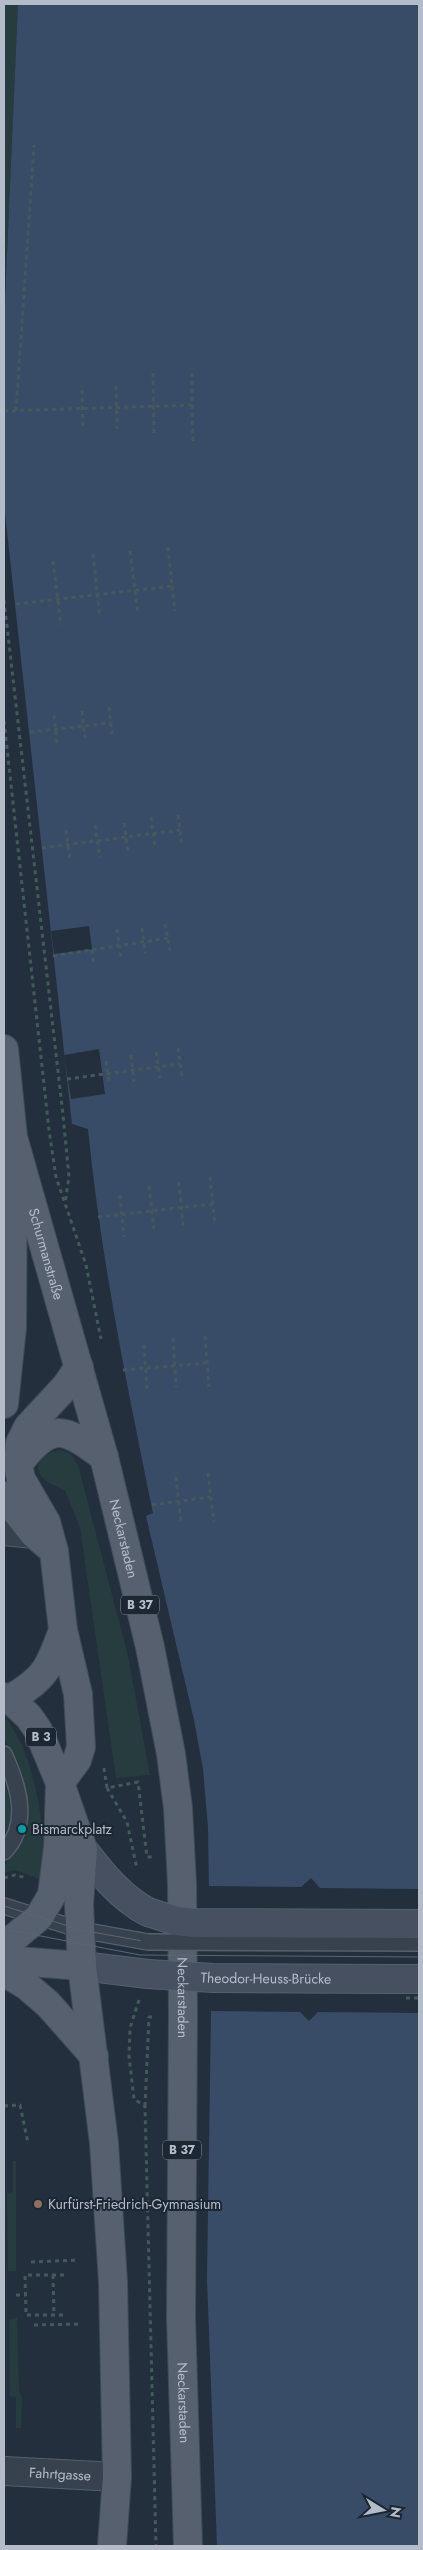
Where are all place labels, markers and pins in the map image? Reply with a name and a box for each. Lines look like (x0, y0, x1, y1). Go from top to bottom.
place label: Bismarckplatz (32, 1819, 112, 1839)
marker: Bismarckplatz (16, 1823, 28, 1835)
place label: Kurfürst-Friedrich-Gymnasium (48, 2194, 221, 2214)
marker: Kurfürst-Friedrich-Gymnasium (32, 2198, 44, 2210)

